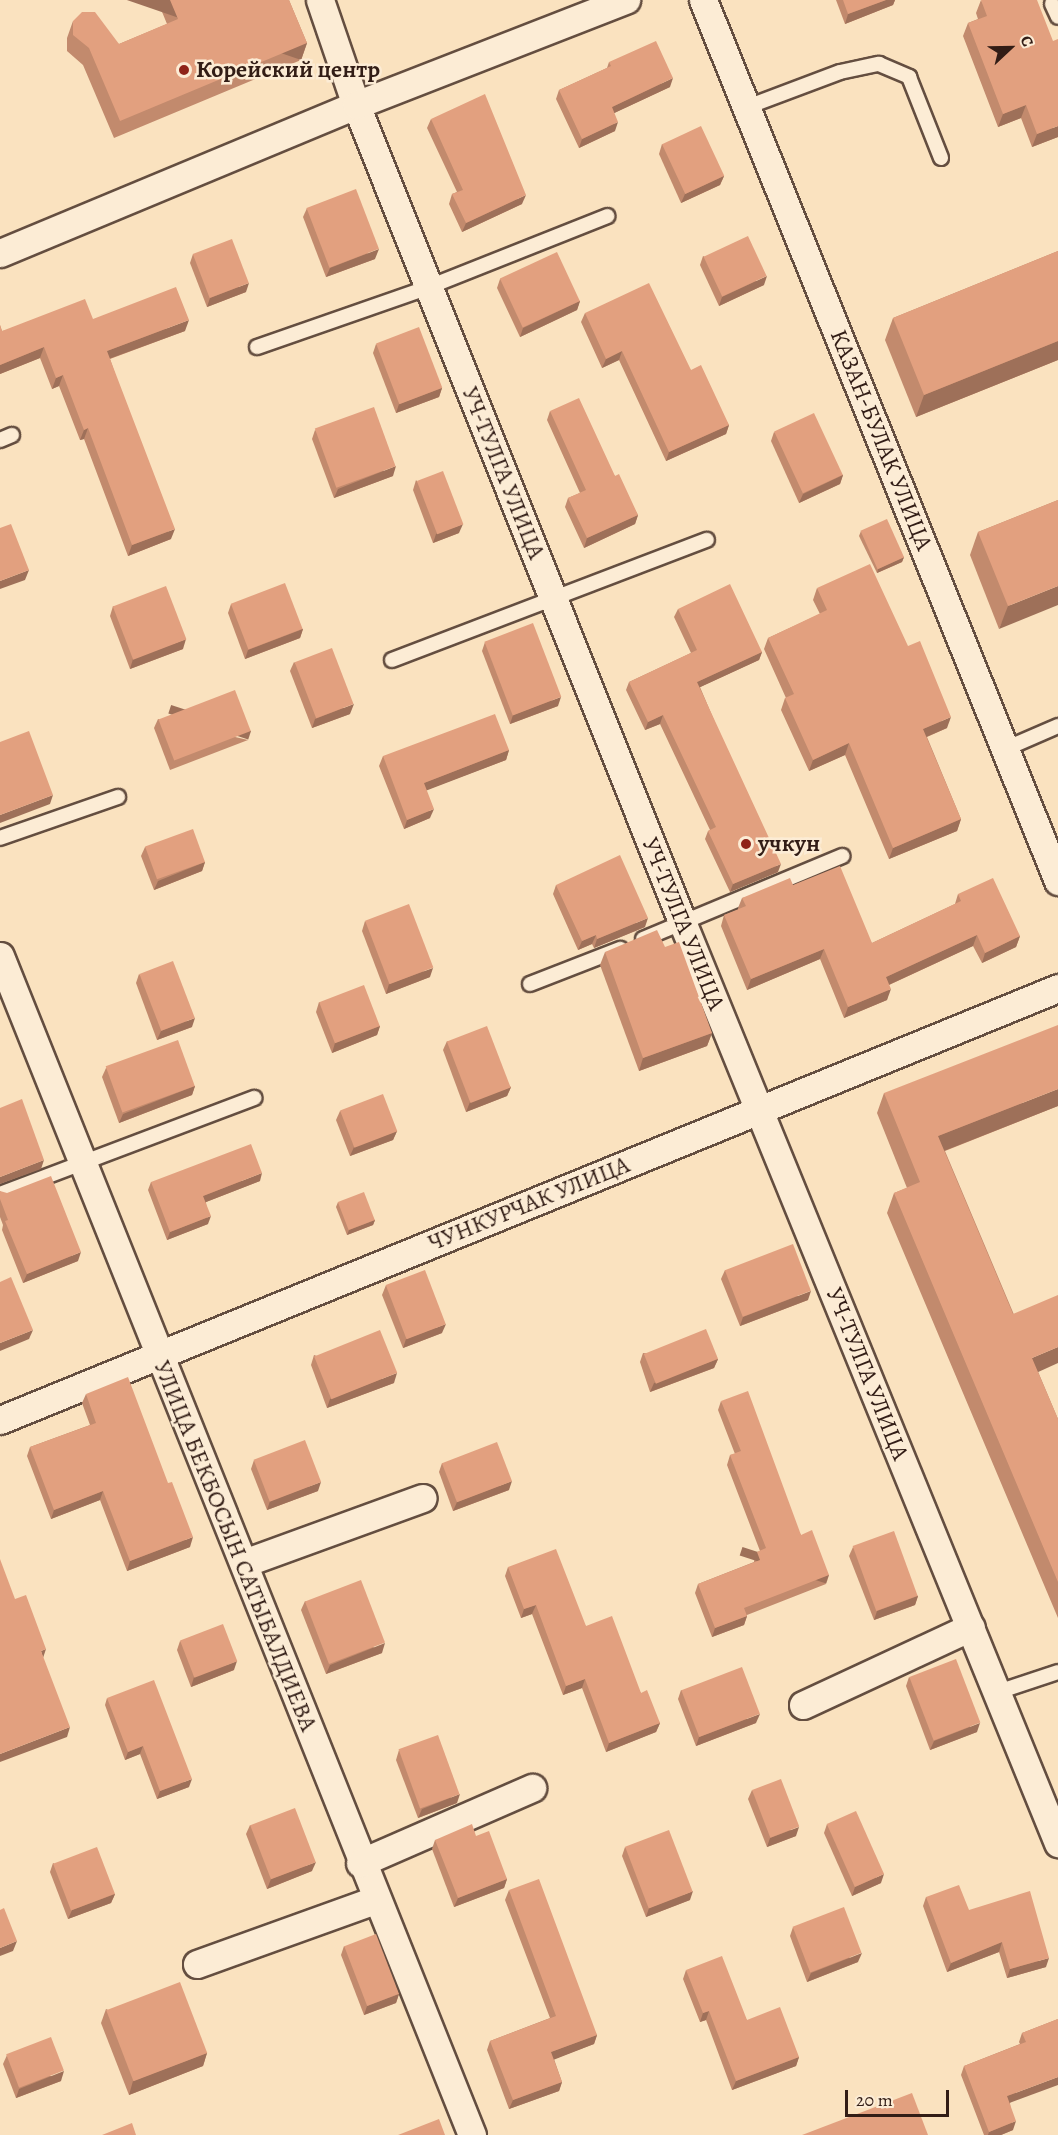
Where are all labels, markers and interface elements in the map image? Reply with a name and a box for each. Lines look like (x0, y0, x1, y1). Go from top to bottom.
north arrow (980, 18, 1040, 78)
text: С (1015, 33, 1039, 50)
place label: Корейский центр (196, 56, 380, 84)
marker: Корейский центр (177, 63, 191, 77)
street label: КАЗАН-БУЛАК УЛИЦА (823, 325, 939, 555)
street label: УЧ-ТУЛГА УЛИЦА (455, 383, 551, 563)
place label: учкун (758, 830, 820, 858)
street label: УЧ-ТУЛГА УЛИЦА (635, 834, 731, 1014)
marker: учкун (739, 837, 753, 851)
street label: ЧУНКУРЧАК УЛИЦА (424, 1150, 634, 1258)
street label: УЧ-ТУЛГА УЛИЦА (819, 1284, 915, 1464)
street label: УЛИЦА БЕКБОСЫН САТЫБАЛДИЕВА (147, 1356, 323, 1736)
scale bar (848, 2078, 952, 2116)
text: 20 m (856, 2088, 893, 2112)

